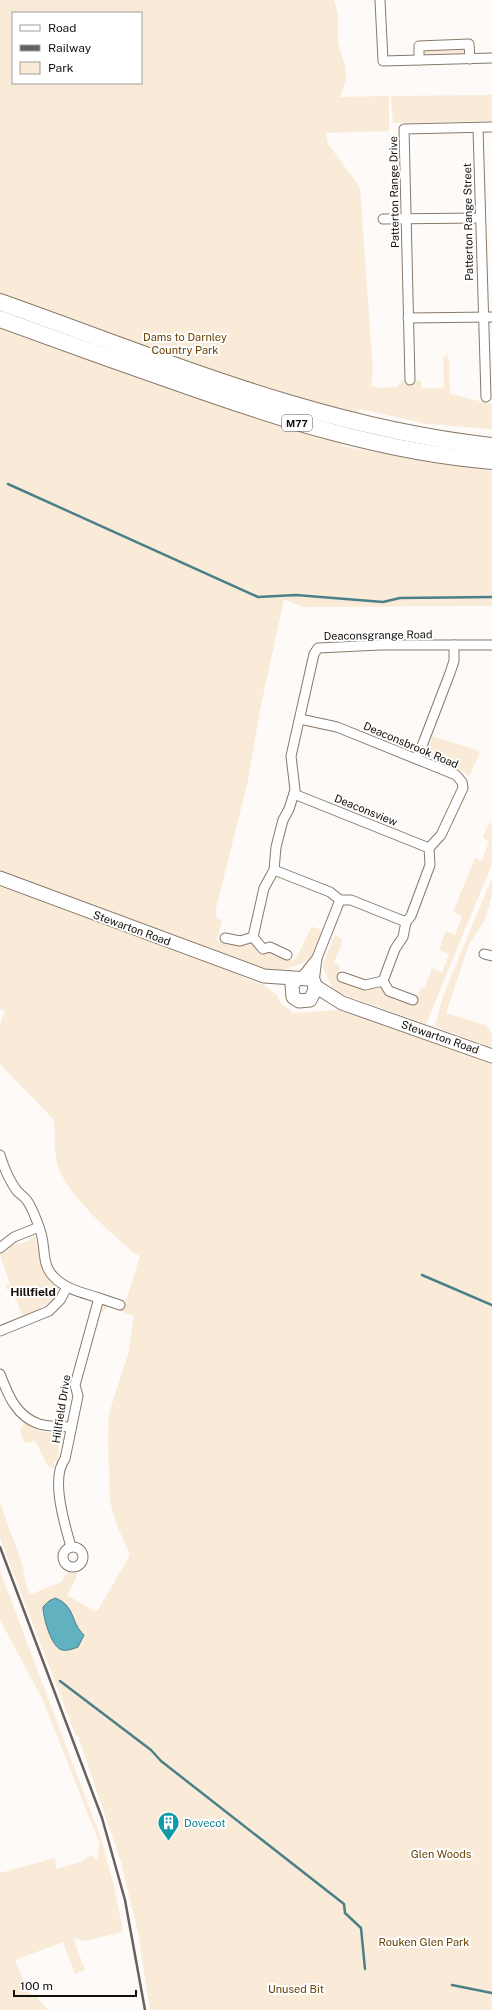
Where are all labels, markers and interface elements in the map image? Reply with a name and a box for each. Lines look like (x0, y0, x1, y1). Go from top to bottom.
legend (12, 12, 142, 84)
text: Road (48, 21, 76, 35)
text: Railway (48, 41, 92, 55)
text: Park (48, 61, 74, 75)
street label: Patterton Range Drive (387, 136, 401, 248)
street label: Patterton Range Street (461, 163, 475, 281)
park label: Dams to Darnley Country Park (143, 331, 227, 356)
road number: M77 (282, 415, 312, 431)
street label: Deaconsgrange Road (323, 628, 433, 642)
street label: Deaconsbrook Road (362, 720, 460, 770)
street label: Deaconsview (333, 792, 400, 828)
street label: Stewarton Road (92, 908, 172, 948)
street label: Stewarton Road (399, 1018, 481, 1056)
district label: Hillfield (10, 1285, 56, 1299)
street label: Hillfield Drive (50, 1374, 72, 1444)
building icon: Dovecot (156, 1810, 182, 1843)
place label: Dovecot (184, 1817, 226, 1829)
park label: Glen Woods (411, 1848, 472, 1860)
park label: Rouken Glen Park (379, 1936, 469, 1948)
scale bar (14, 1972, 136, 1998)
text: 100 m (20, 1979, 53, 1993)
park label: Unused Bit (268, 1983, 324, 1995)

